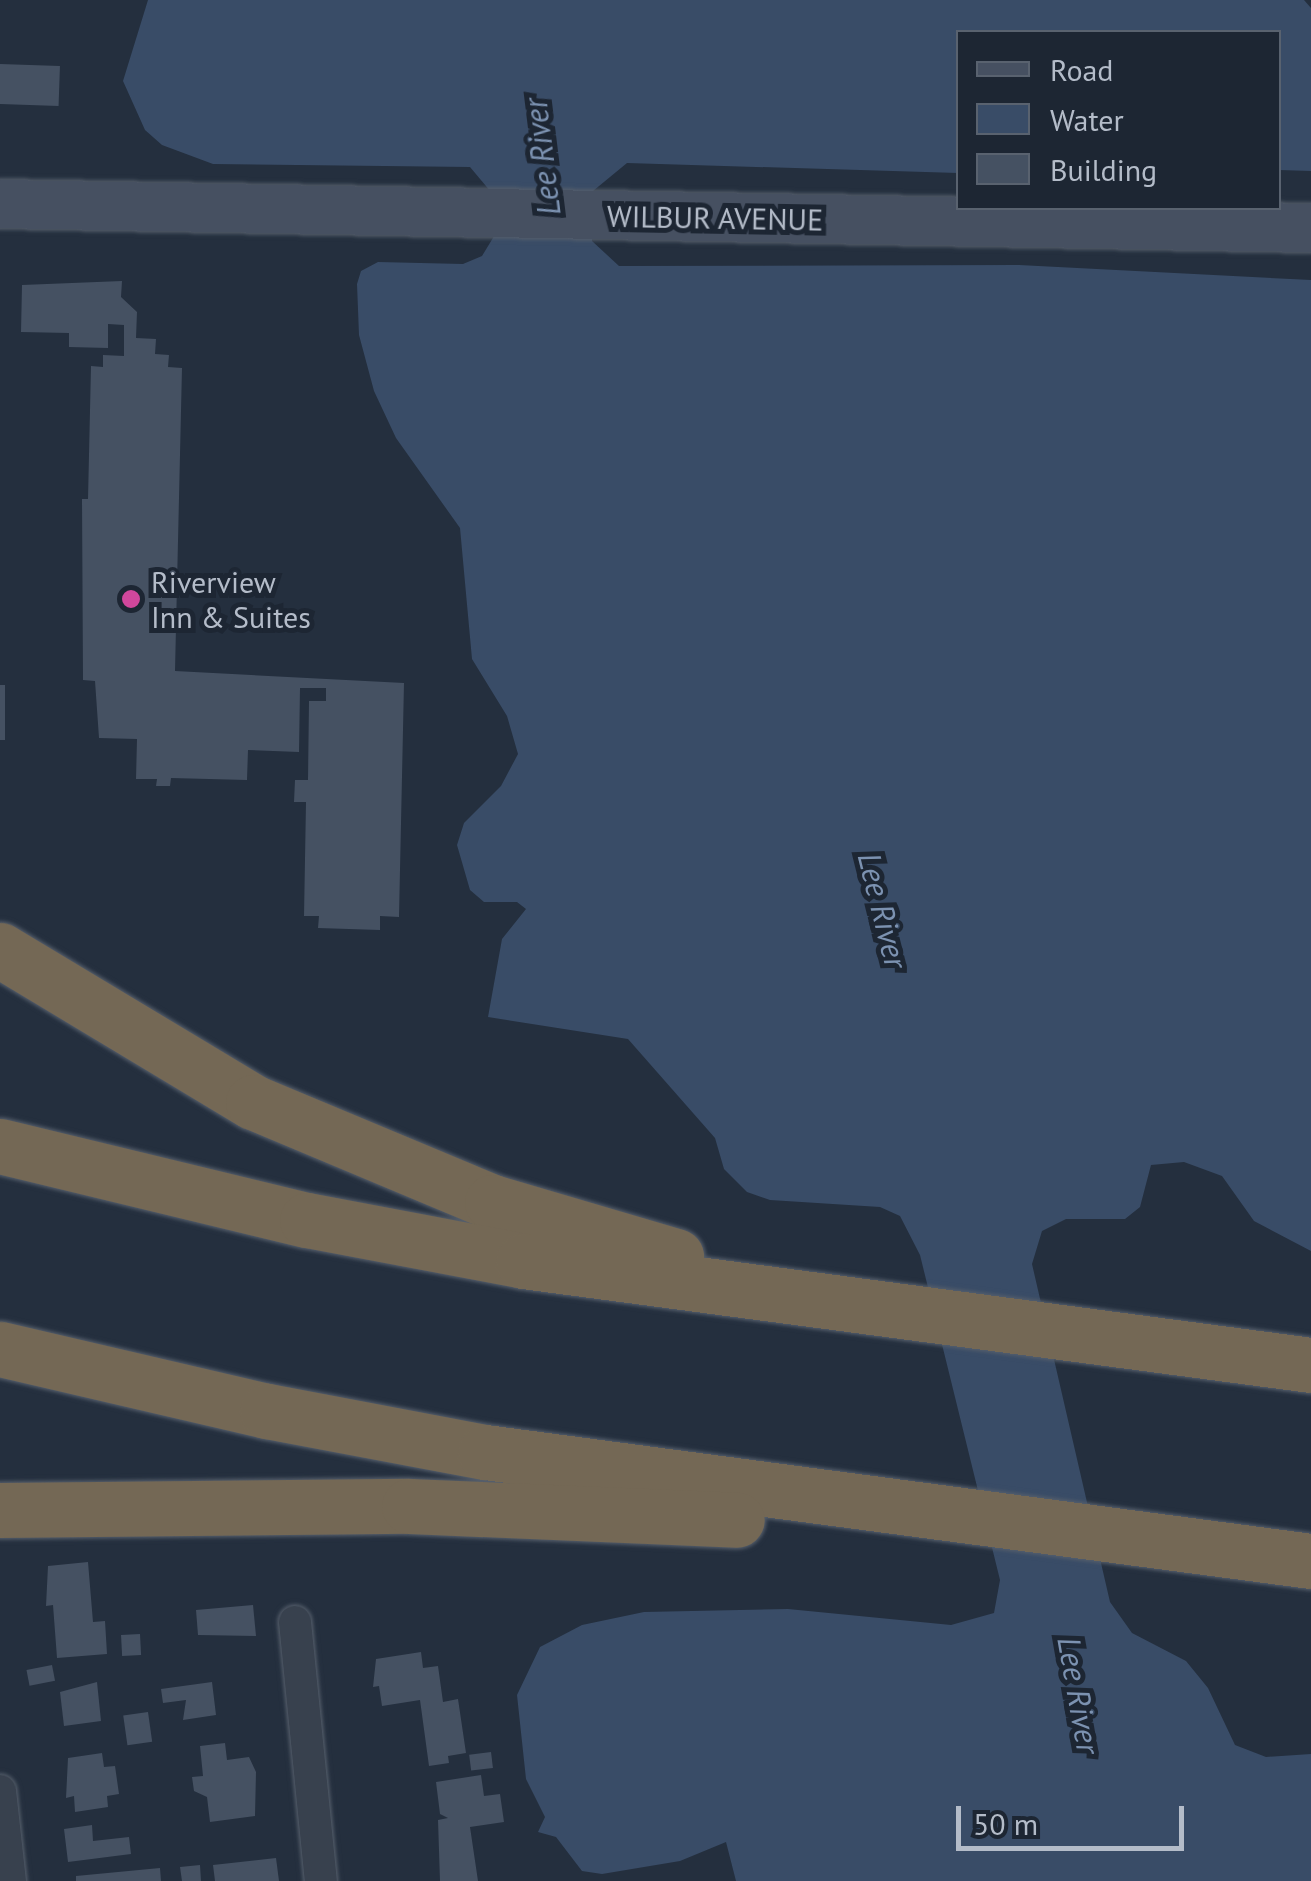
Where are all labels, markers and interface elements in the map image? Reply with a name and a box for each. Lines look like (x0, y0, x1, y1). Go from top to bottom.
legend (956, 30, 1281, 210)
text: Road (1050, 50, 1114, 89)
water label: Lee River (516, 96, 568, 218)
text: Water (1050, 100, 1124, 139)
text: Building (1050, 150, 1157, 189)
street label: WILBUR AVENUE (606, 198, 824, 238)
place label: Riverview Inn & Suites (151, 564, 311, 634)
marker: Riverview Inn & Suites (120, 588, 142, 610)
water label: Lee River (850, 848, 916, 972)
water label: Lee River (1050, 1634, 1108, 1756)
scale bar (961, 1786, 1188, 1848)
text: 50 m (973, 1804, 1038, 1843)

